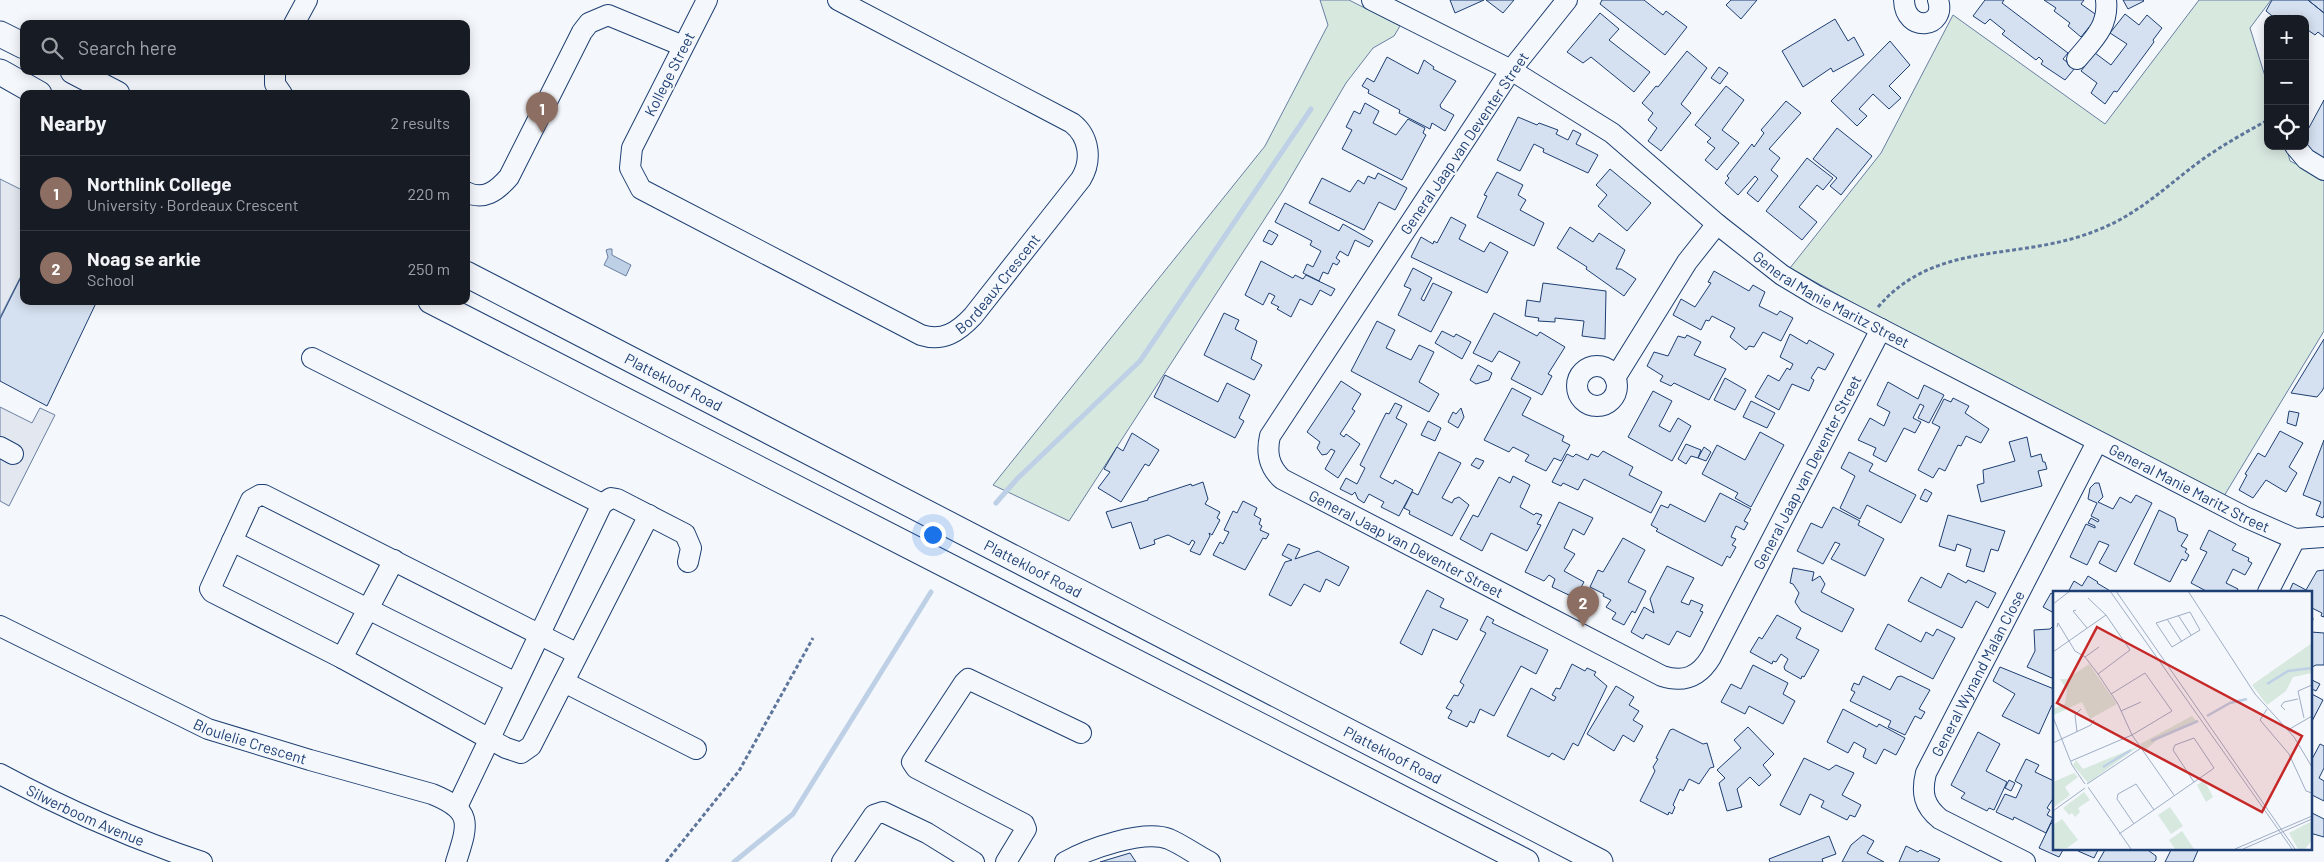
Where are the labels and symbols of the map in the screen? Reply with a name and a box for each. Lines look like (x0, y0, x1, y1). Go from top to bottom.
street label: Kollege Street (640, 29, 698, 119)
street label: General Jaap van Deventer Street (1396, 48, 1532, 238)
pin: 1 (526, 92, 558, 133)
street label: Bordeaux Crescent (951, 230, 1043, 337)
street label: General Manie Maritz Street (1750, 247, 1913, 351)
street label: Plattekloof Road (622, 349, 726, 414)
street label: General Jaap van Deventer Street (1749, 372, 1865, 572)
street label: General Manie Maritz Street (2106, 439, 2273, 536)
street label: General Jaap van Deventer Street (1306, 486, 1507, 601)
your location (920, 522, 946, 548)
street label: Plattekloof Road (981, 535, 1085, 601)
pin: 2 (1567, 586, 1599, 627)
street label: General Wynand Malan Close (1927, 587, 2028, 759)
inset map (2053, 591, 2312, 850)
street label: Bloulelie Crescent (191, 714, 309, 767)
street label: Plattekloof Road (1341, 722, 1445, 787)
street label: Silwerboom Avenue (24, 780, 147, 849)

